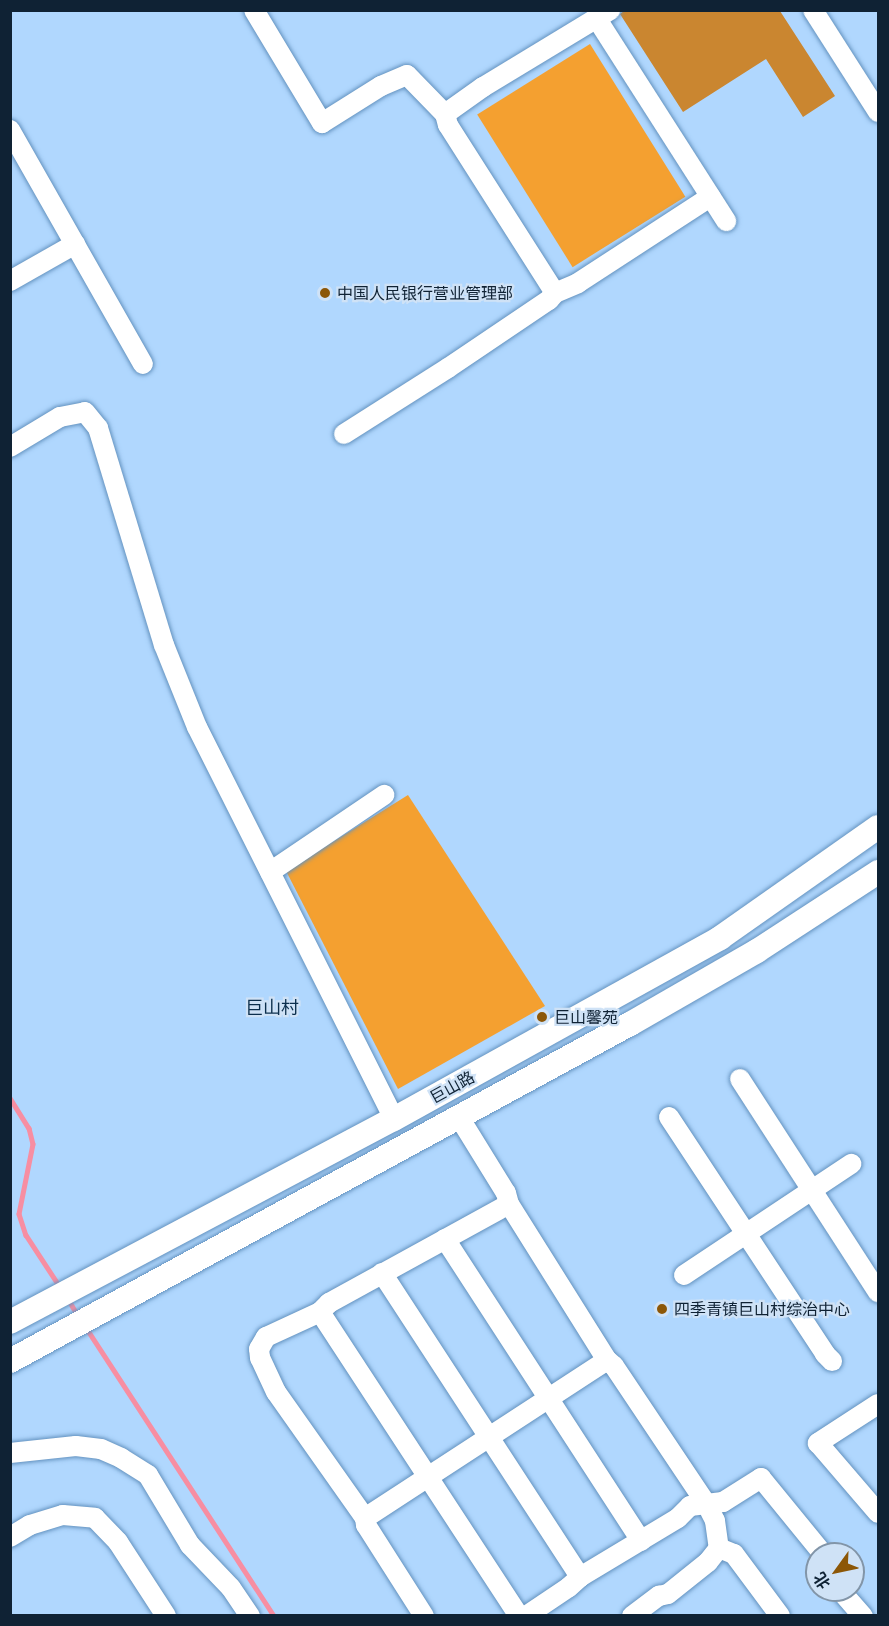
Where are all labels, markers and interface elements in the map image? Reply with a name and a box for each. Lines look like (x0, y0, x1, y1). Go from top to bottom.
place label: 中国人民银行营业管理部 (337, 283, 513, 303)
marker: 中国人民银行营业管理部 (318, 286, 332, 300)
district label: 巨山村 (245, 997, 299, 1019)
place label: 巨山馨苑 (554, 1007, 618, 1027)
marker: 巨山馨苑 (535, 1010, 549, 1024)
street label: 巨山路 (426, 1067, 478, 1107)
place label: 四季青镇巨山村综治中心 (674, 1299, 850, 1319)
marker: 四季青镇巨山村综治中心 (655, 1302, 669, 1316)
north arrow (805, 1542, 865, 1602)
text: 北 (809, 1569, 834, 1593)

